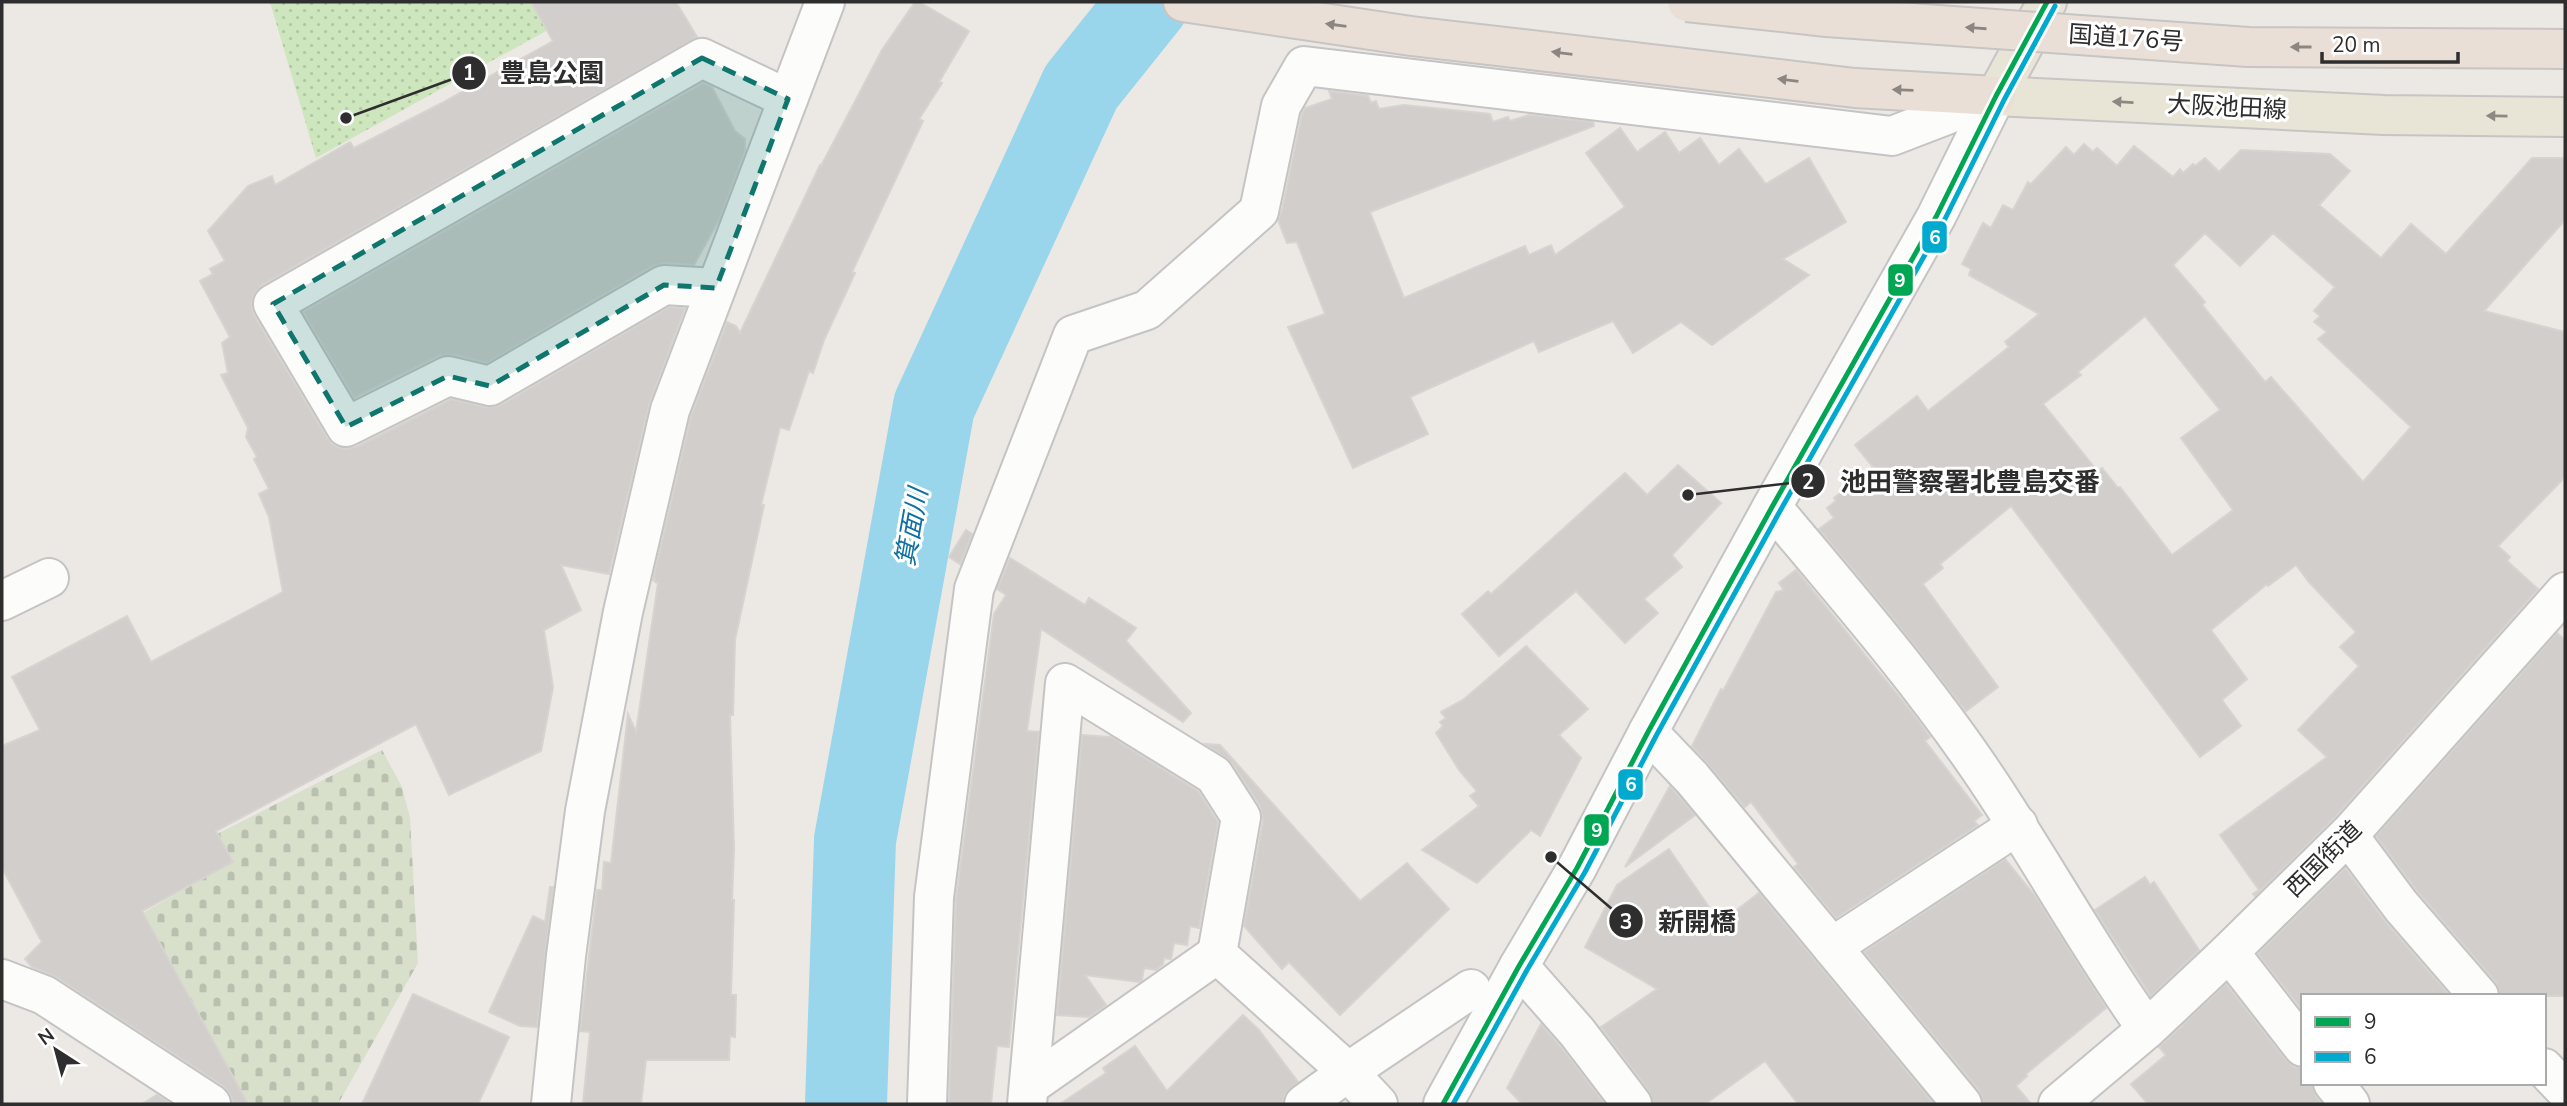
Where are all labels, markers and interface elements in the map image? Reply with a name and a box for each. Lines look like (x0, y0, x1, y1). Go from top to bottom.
street label: 国道176号 (2067, 18, 2185, 58)
one-way arrow (1325, 19, 1347, 30)
scale bar (2322, 21, 2458, 65)
one-way arrow (1965, 22, 1987, 33)
text: 20 m (2332, 31, 2381, 59)
one-way arrow (2290, 41, 2312, 53)
one-way arrow (1551, 48, 1573, 59)
callout: 豊島公園 (451, 49, 618, 96)
text: 豊島公園 (500, 56, 604, 91)
text: 1 (463, 59, 475, 87)
one-way arrow (1776, 75, 1798, 86)
one-way arrow (1892, 84, 1914, 95)
street label: 大阪池田線 (2166, 88, 2288, 126)
one-way arrow (2112, 97, 2134, 108)
one-way arrow (2486, 110, 2508, 122)
line badge: 6 (1921, 220, 1948, 254)
text: 6 (1929, 225, 1941, 251)
line badge: 9 (1887, 263, 1914, 297)
text: 9 (1894, 268, 1906, 294)
callout: 池田警察署北豊島交番 (1791, 458, 2114, 505)
text: 池田警察署北豊島交番 (1840, 465, 2100, 500)
text: 2 (1802, 468, 1814, 496)
water label: 箕面川 (888, 483, 937, 568)
line badge: 6 (1617, 768, 1644, 801)
text: 6 (1625, 772, 1637, 798)
line badge: 9 (1583, 813, 1610, 847)
street label: 西国街道 (2278, 814, 2368, 904)
text: 9 (1591, 818, 1603, 844)
callout: 新開橋 (1609, 898, 1750, 945)
text: 新開橋 (1658, 905, 1736, 940)
text: 3 (1620, 908, 1632, 936)
legend (2301, 994, 2546, 1085)
text: 9 (2364, 1008, 2377, 1036)
north arrow (21, 1015, 91, 1085)
text: N (33, 1022, 60, 1052)
text: 6 (2364, 1043, 2377, 1071)

